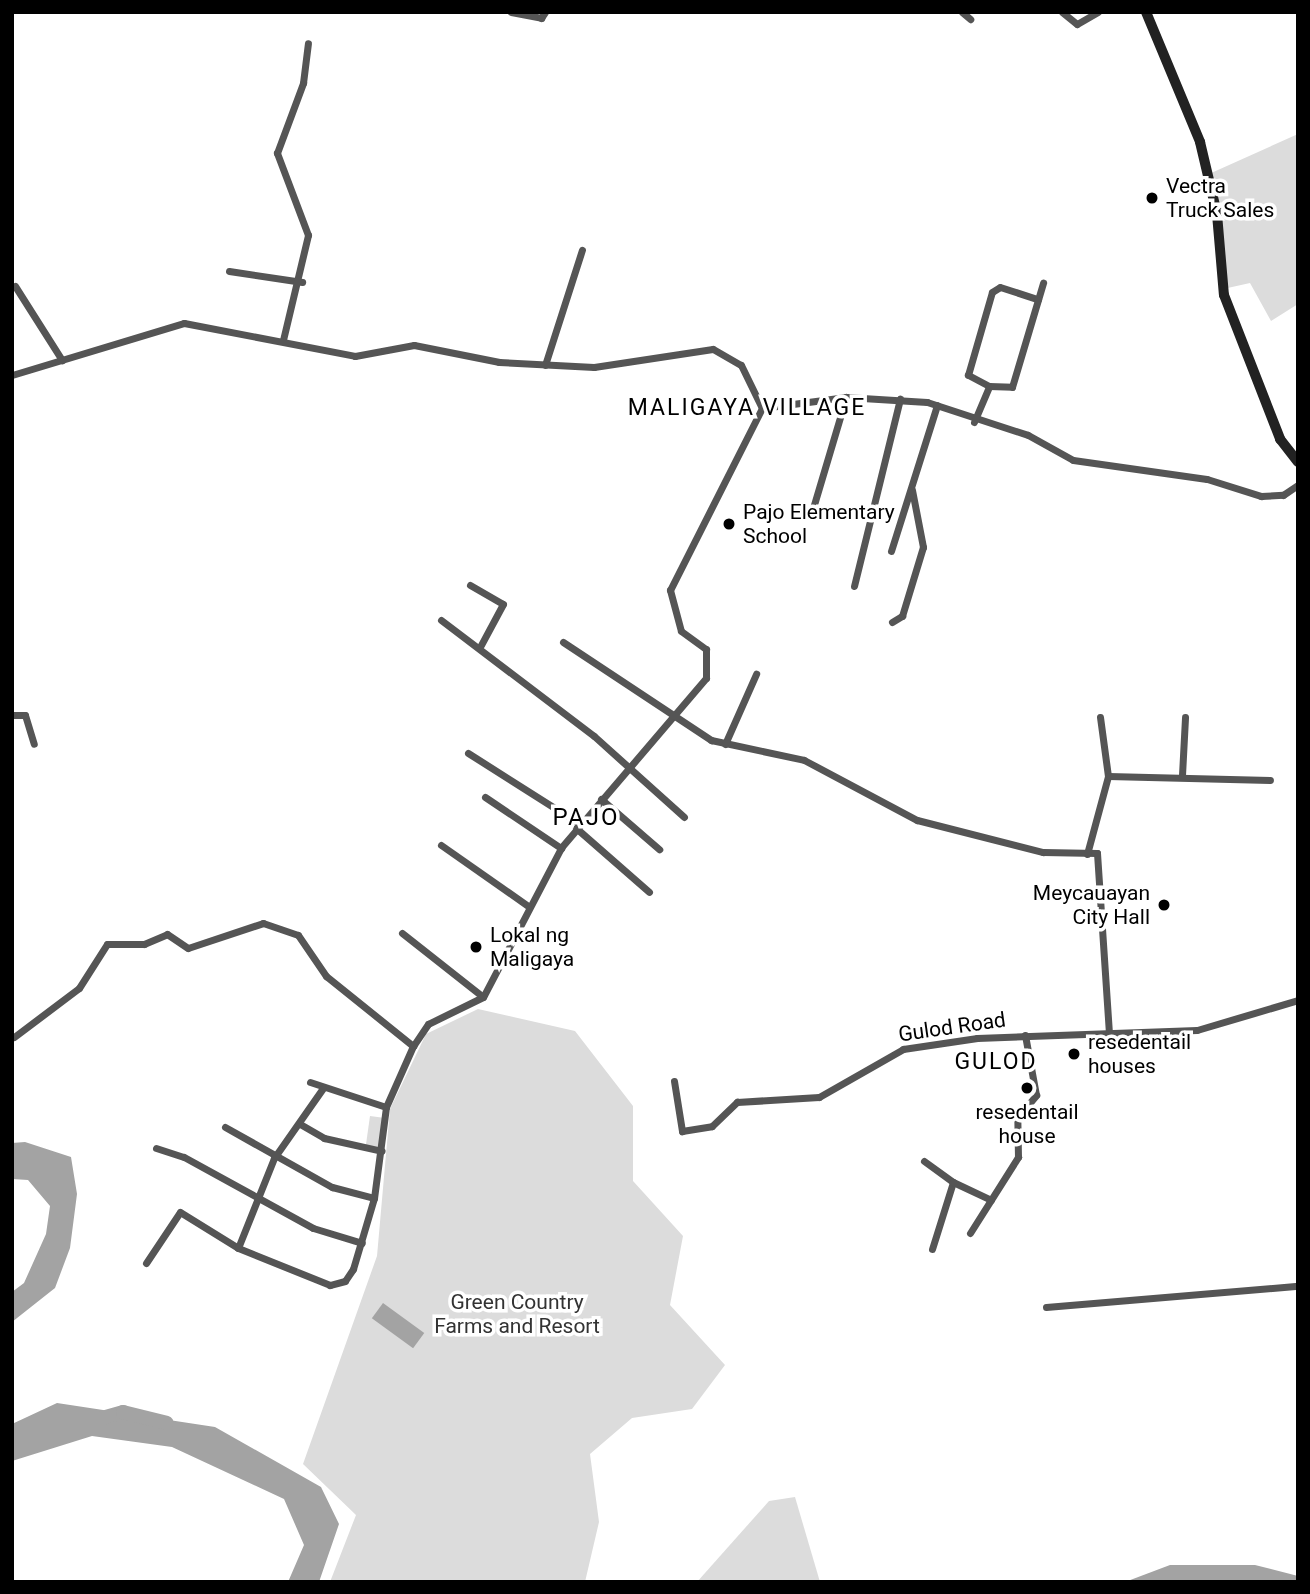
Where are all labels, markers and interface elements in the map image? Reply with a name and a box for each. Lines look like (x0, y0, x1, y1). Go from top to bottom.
place label: Vectra Truck Sales (1166, 173, 1274, 223)
marker: Vectra Truck Sales (1144, 190, 1160, 206)
district label: MALIGAYA VILLAGE (630, 394, 864, 422)
place label: Pajo Elementary School (743, 499, 895, 549)
marker: Pajo Elementary School (721, 516, 737, 532)
district label: PAJO (553, 804, 619, 832)
place label: Meycauayan City Hall (1033, 880, 1150, 930)
marker: Meycauayan City Hall (1156, 897, 1172, 913)
place label: Lokal ng Maligaya (490, 922, 574, 972)
marker: Lokal ng Maligaya (468, 939, 484, 955)
street label: Gulod Road (897, 1007, 1007, 1047)
place label: resedentail houses (1088, 1029, 1191, 1079)
marker: resedentail houses (1066, 1046, 1082, 1062)
district label: GULOD (955, 1048, 1037, 1076)
marker: resedentail house (1019, 1080, 1035, 1096)
place label: resedentail house (975, 1099, 1079, 1149)
park label: Green Country Farms and Resort (434, 1289, 600, 1339)

